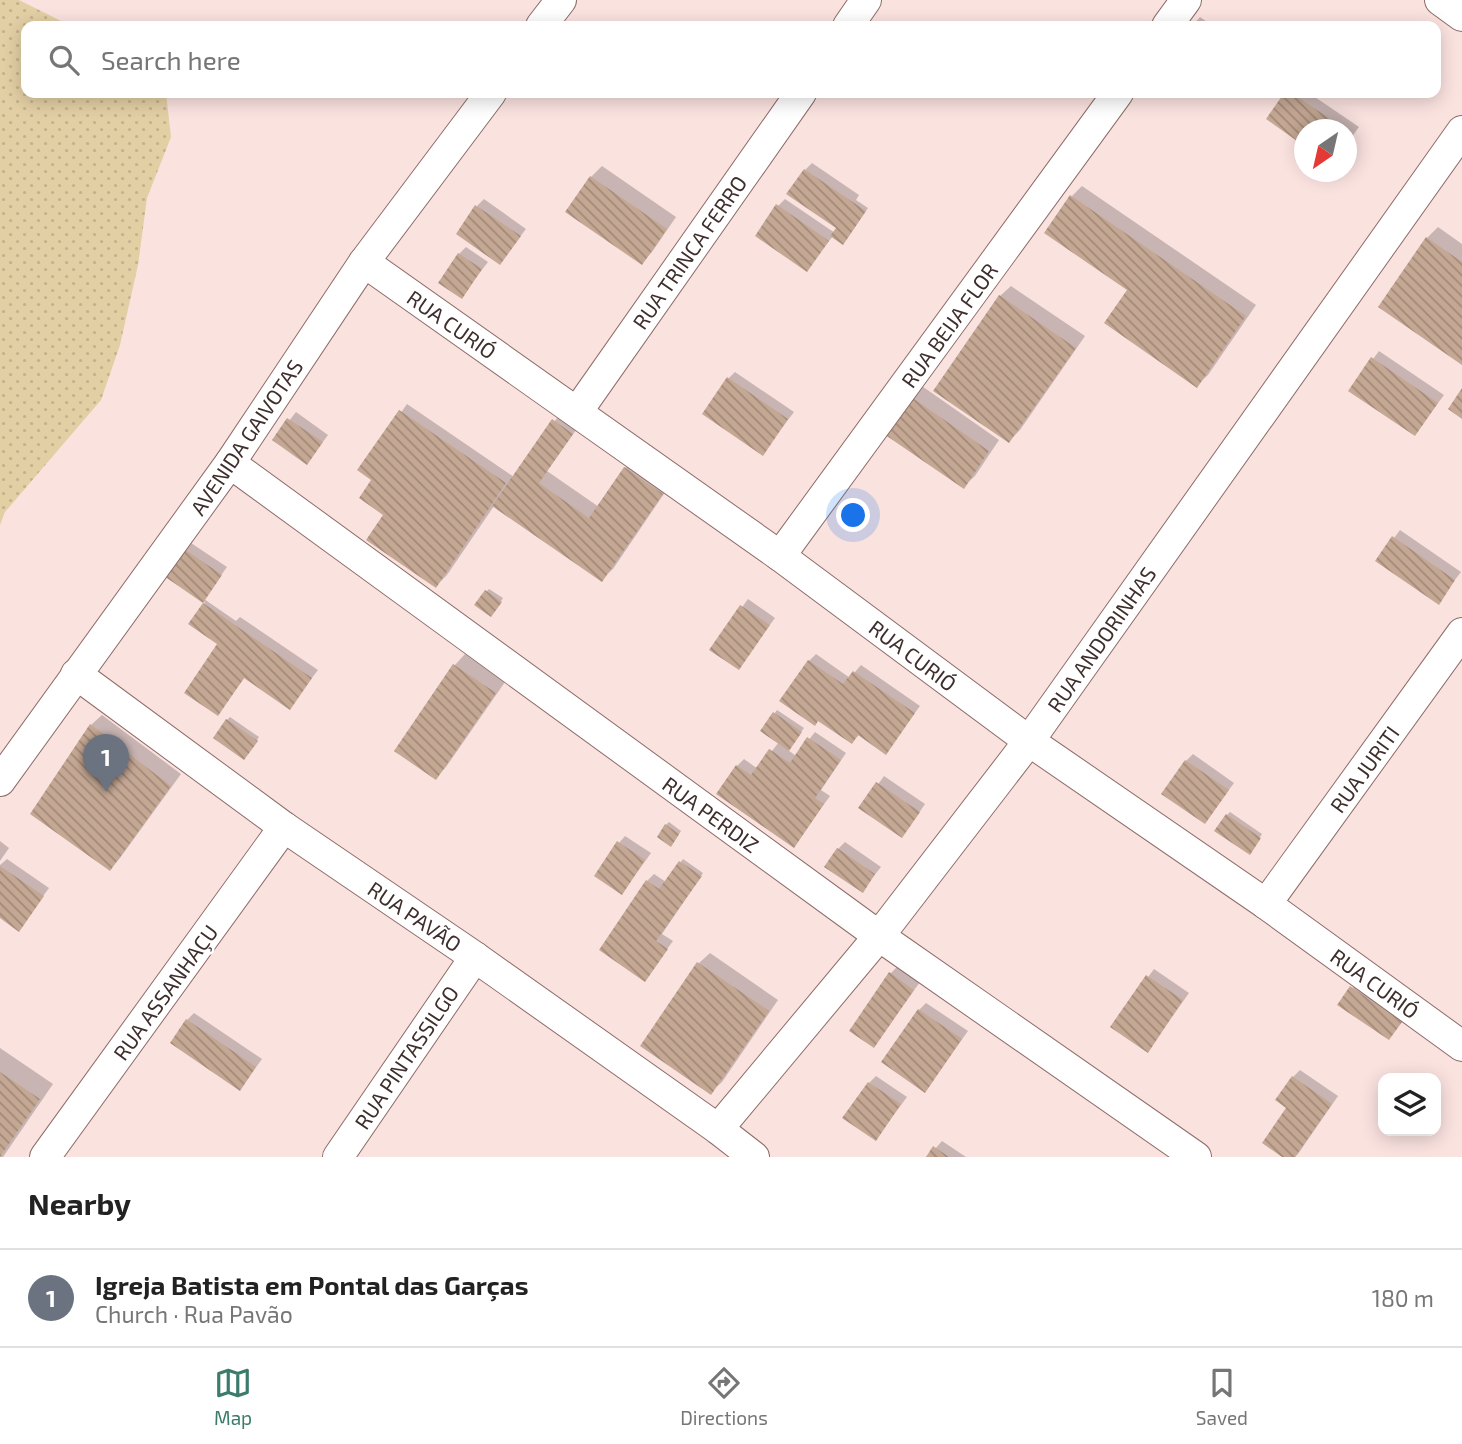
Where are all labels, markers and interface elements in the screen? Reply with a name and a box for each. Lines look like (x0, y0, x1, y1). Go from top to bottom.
search box (21, 21, 1441, 98)
icon: search (45, 41, 83, 79)
text: Search here (101, 44, 241, 75)
north arrow (1294, 119, 1357, 182)
street label: RUA TRINCA FERRO (627, 171, 751, 333)
street label: RUA BEIJA FLOR (896, 258, 1002, 392)
street label: RUA CURIÓ (403, 284, 501, 364)
street label: AVENIDA GAIVOTAS (185, 354, 307, 520)
your location (836, 498, 870, 532)
street label: RUA ANDORINHAS (1042, 562, 1160, 716)
street label: RUA CURIÓ (865, 614, 961, 696)
street label: RUA JURITI (1324, 721, 1404, 817)
pin: 1 (83, 734, 129, 792)
street label: RUA PERDIZ (658, 771, 764, 857)
street label: RUA PAVÃO (364, 876, 466, 956)
street label: RUA ASSANHAÇU (108, 919, 224, 1066)
street label: RUA CURIÓ (1326, 943, 1424, 1023)
street label: RUA PINTASSILGO (349, 981, 463, 1133)
map controls (1378, 1073, 1441, 1136)
button: layers (1378, 1073, 1441, 1136)
text: Nearby (28, 1185, 131, 1221)
text: Igreja Batista em Pontal das Garças (95, 1269, 528, 1300)
text: 1 (46, 1284, 56, 1312)
text: 180 m (1372, 1284, 1434, 1312)
text: Church · Rua Pavão (95, 1300, 293, 1328)
tab: Map (214, 1364, 252, 1429)
tab: Directions (680, 1364, 768, 1429)
tab: Saved (1196, 1364, 1248, 1429)

